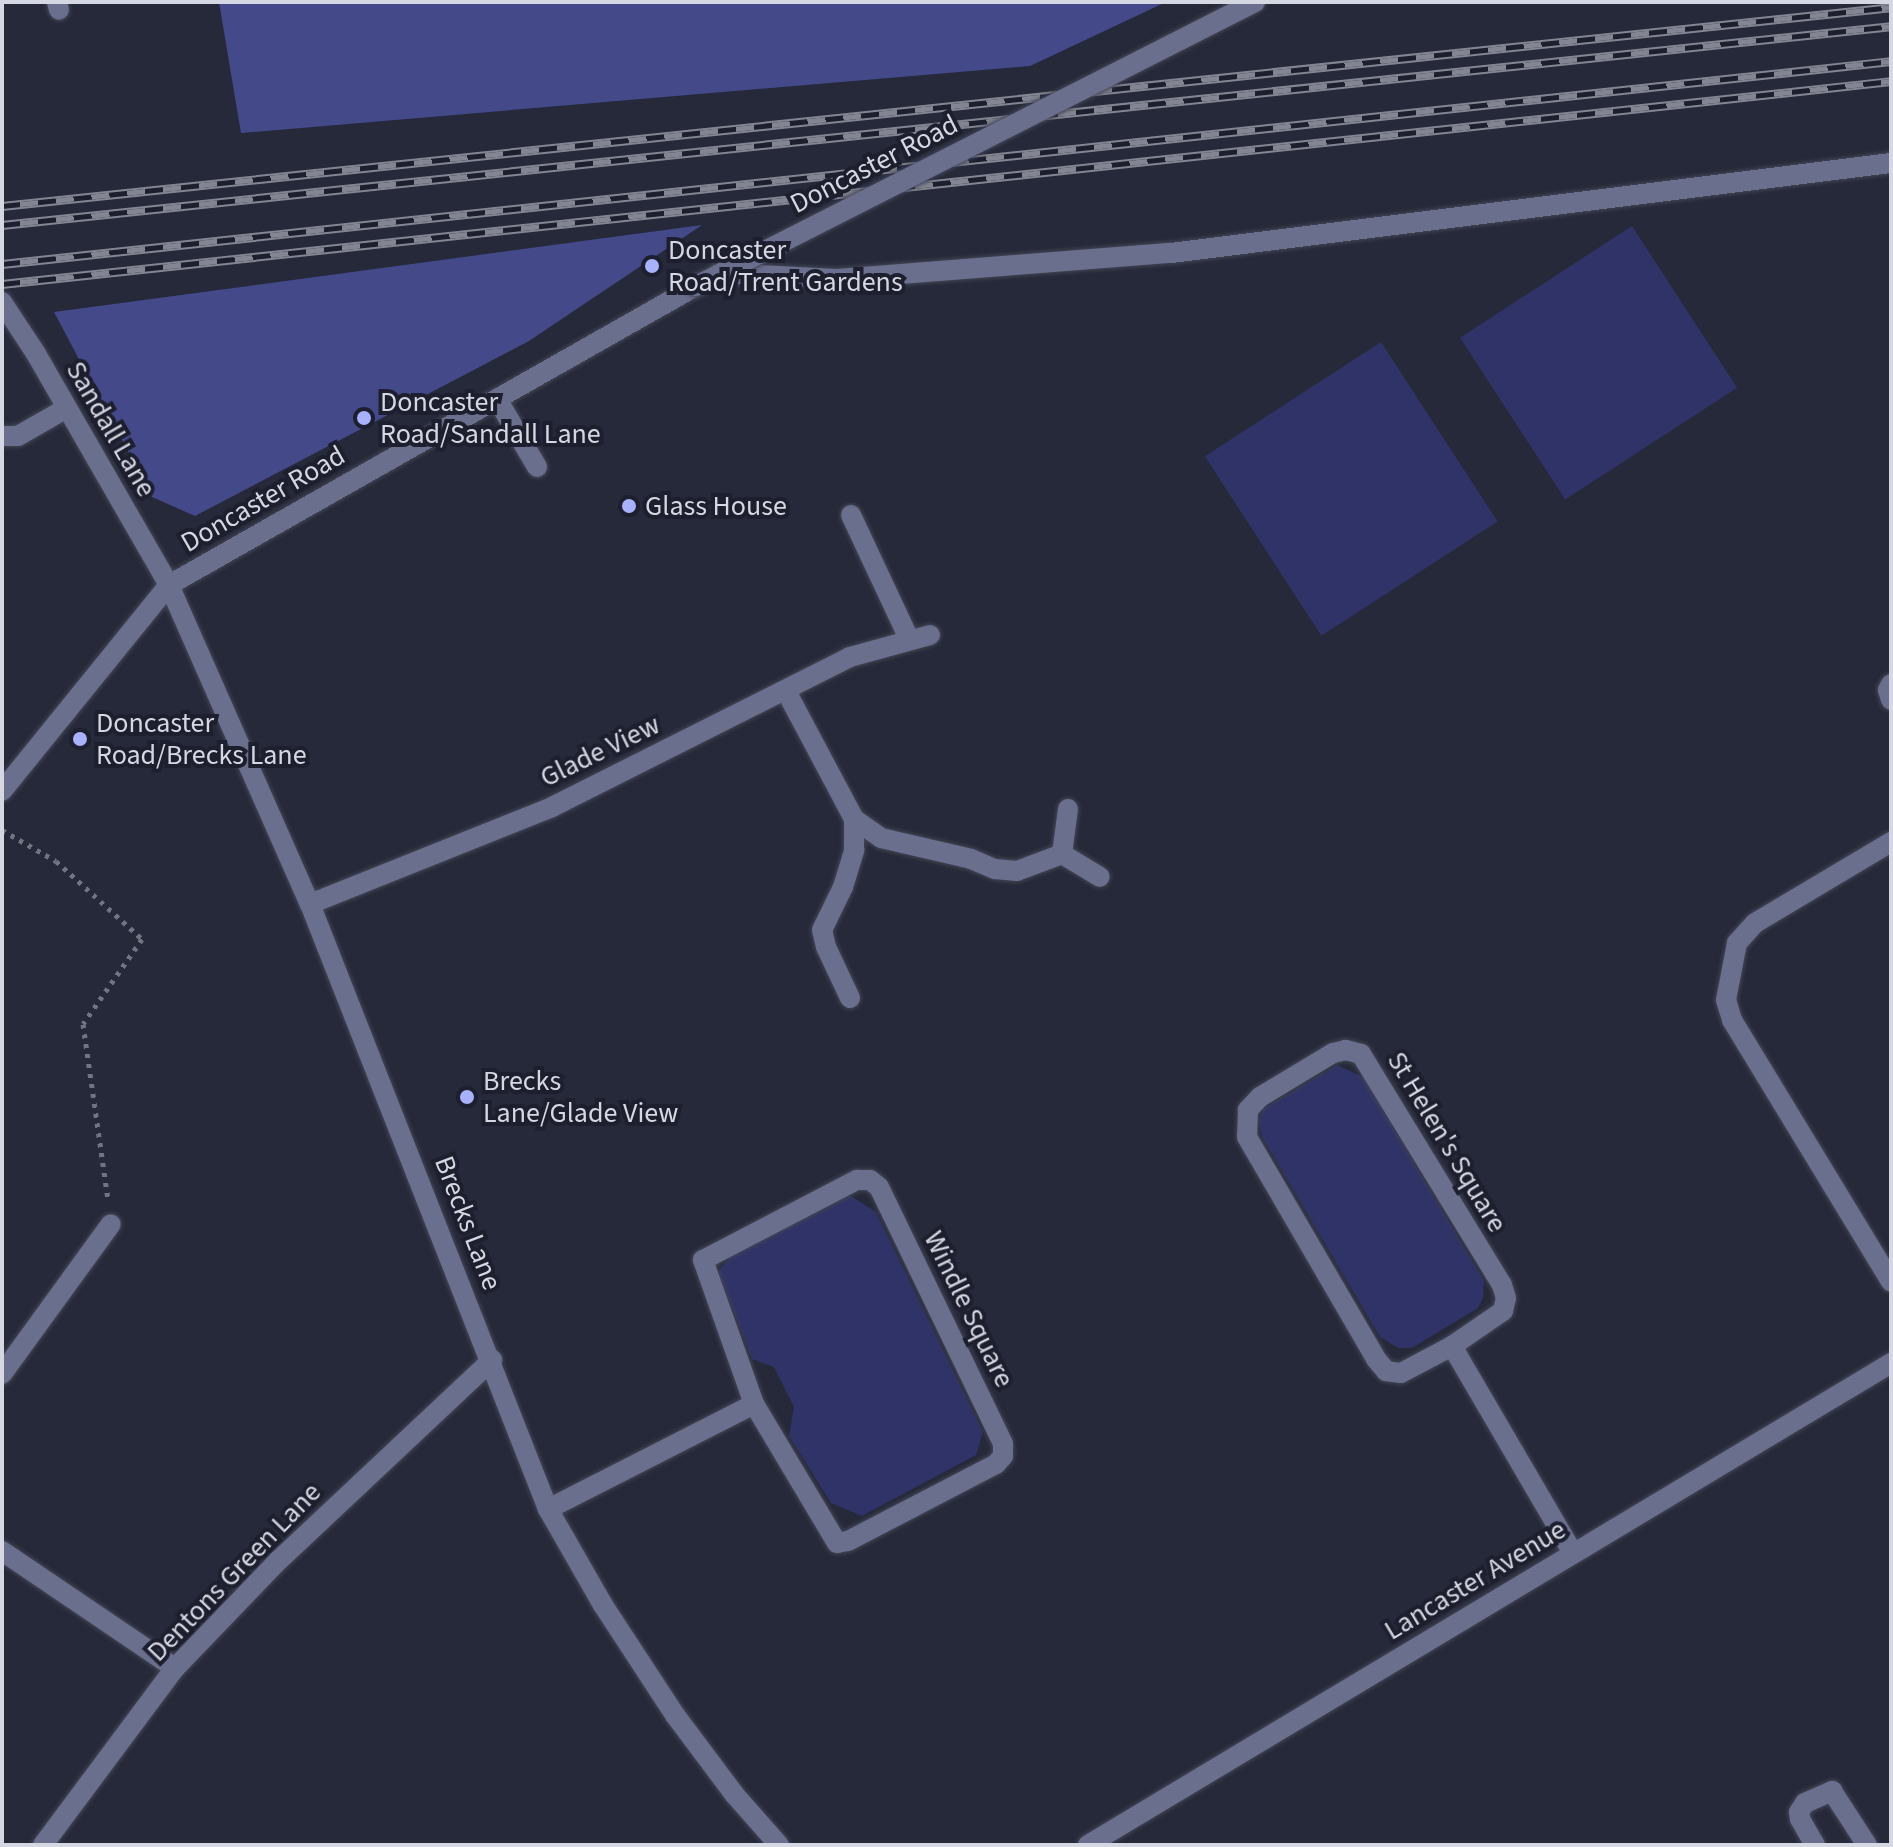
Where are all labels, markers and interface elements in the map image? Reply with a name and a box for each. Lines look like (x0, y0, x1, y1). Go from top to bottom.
street label: Doncaster Road (784, 107, 964, 221)
place label: Doncaster Road/Trent Gardens (668, 233, 903, 299)
marker: Doncaster Road/Trent Gardens (643, 257, 661, 275)
street label: Sandall Lane (59, 355, 163, 503)
place label: Doncaster Road/Sandall Lane (380, 385, 601, 451)
marker: Doncaster Road/Sandall Lane (355, 409, 373, 427)
street label: Doncaster Road (175, 438, 351, 560)
place label: Glass House (645, 489, 787, 523)
marker: Glass House (620, 497, 638, 515)
place label: Doncaster Road/Brecks Lane (96, 706, 307, 772)
street label: Glade View (535, 708, 665, 794)
marker: Doncaster Road/Brecks Lane (71, 730, 89, 748)
street label: St Helen's Square (1380, 1046, 1514, 1238)
place label: Brecks Lane/Glade View (483, 1064, 678, 1130)
marker: Brecks Lane/Glade View (458, 1088, 476, 1106)
street label: Brecks Lane (427, 1151, 509, 1295)
street label: Windle Square (917, 1225, 1021, 1393)
street label: Dentons Green Lane (140, 1476, 328, 1668)
street label: Lancaster Avenue (1378, 1513, 1572, 1647)

